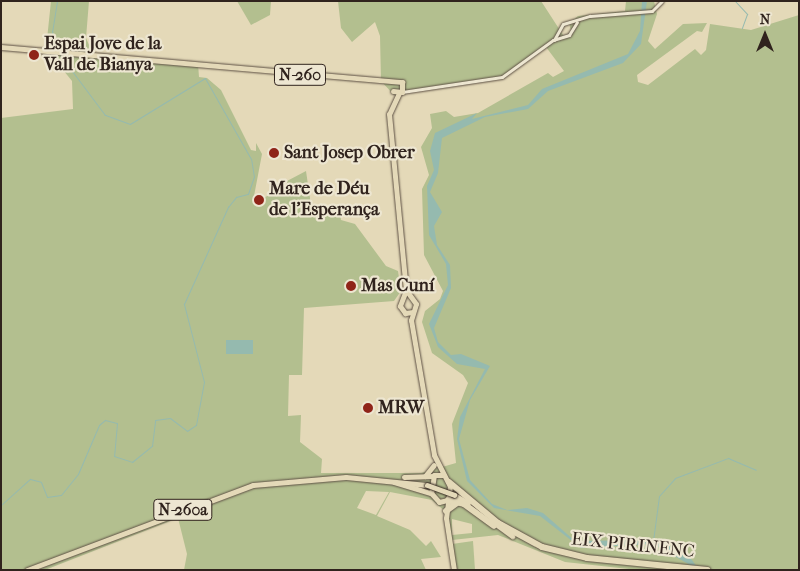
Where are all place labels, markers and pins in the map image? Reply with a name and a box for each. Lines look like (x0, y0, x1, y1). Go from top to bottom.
place label: Espai Jove de la Vall de Bianya (44, 34, 161, 76)
marker: Espai Jove de la Vall de Bianya (28, 49, 40, 61)
place label: Sant Josep Obrer (284, 142, 415, 164)
marker: Sant Josep Obrer (268, 147, 280, 159)
place label: Mare de Déu de l'Esperança (269, 179, 379, 222)
marker: Mare de Déu de l'Esperança (253, 194, 265, 206)
place label: Mas Cuní (361, 275, 434, 297)
marker: Mas Cuní (345, 280, 357, 292)
place label: MRW (378, 397, 424, 419)
marker: MRW (362, 402, 374, 414)

